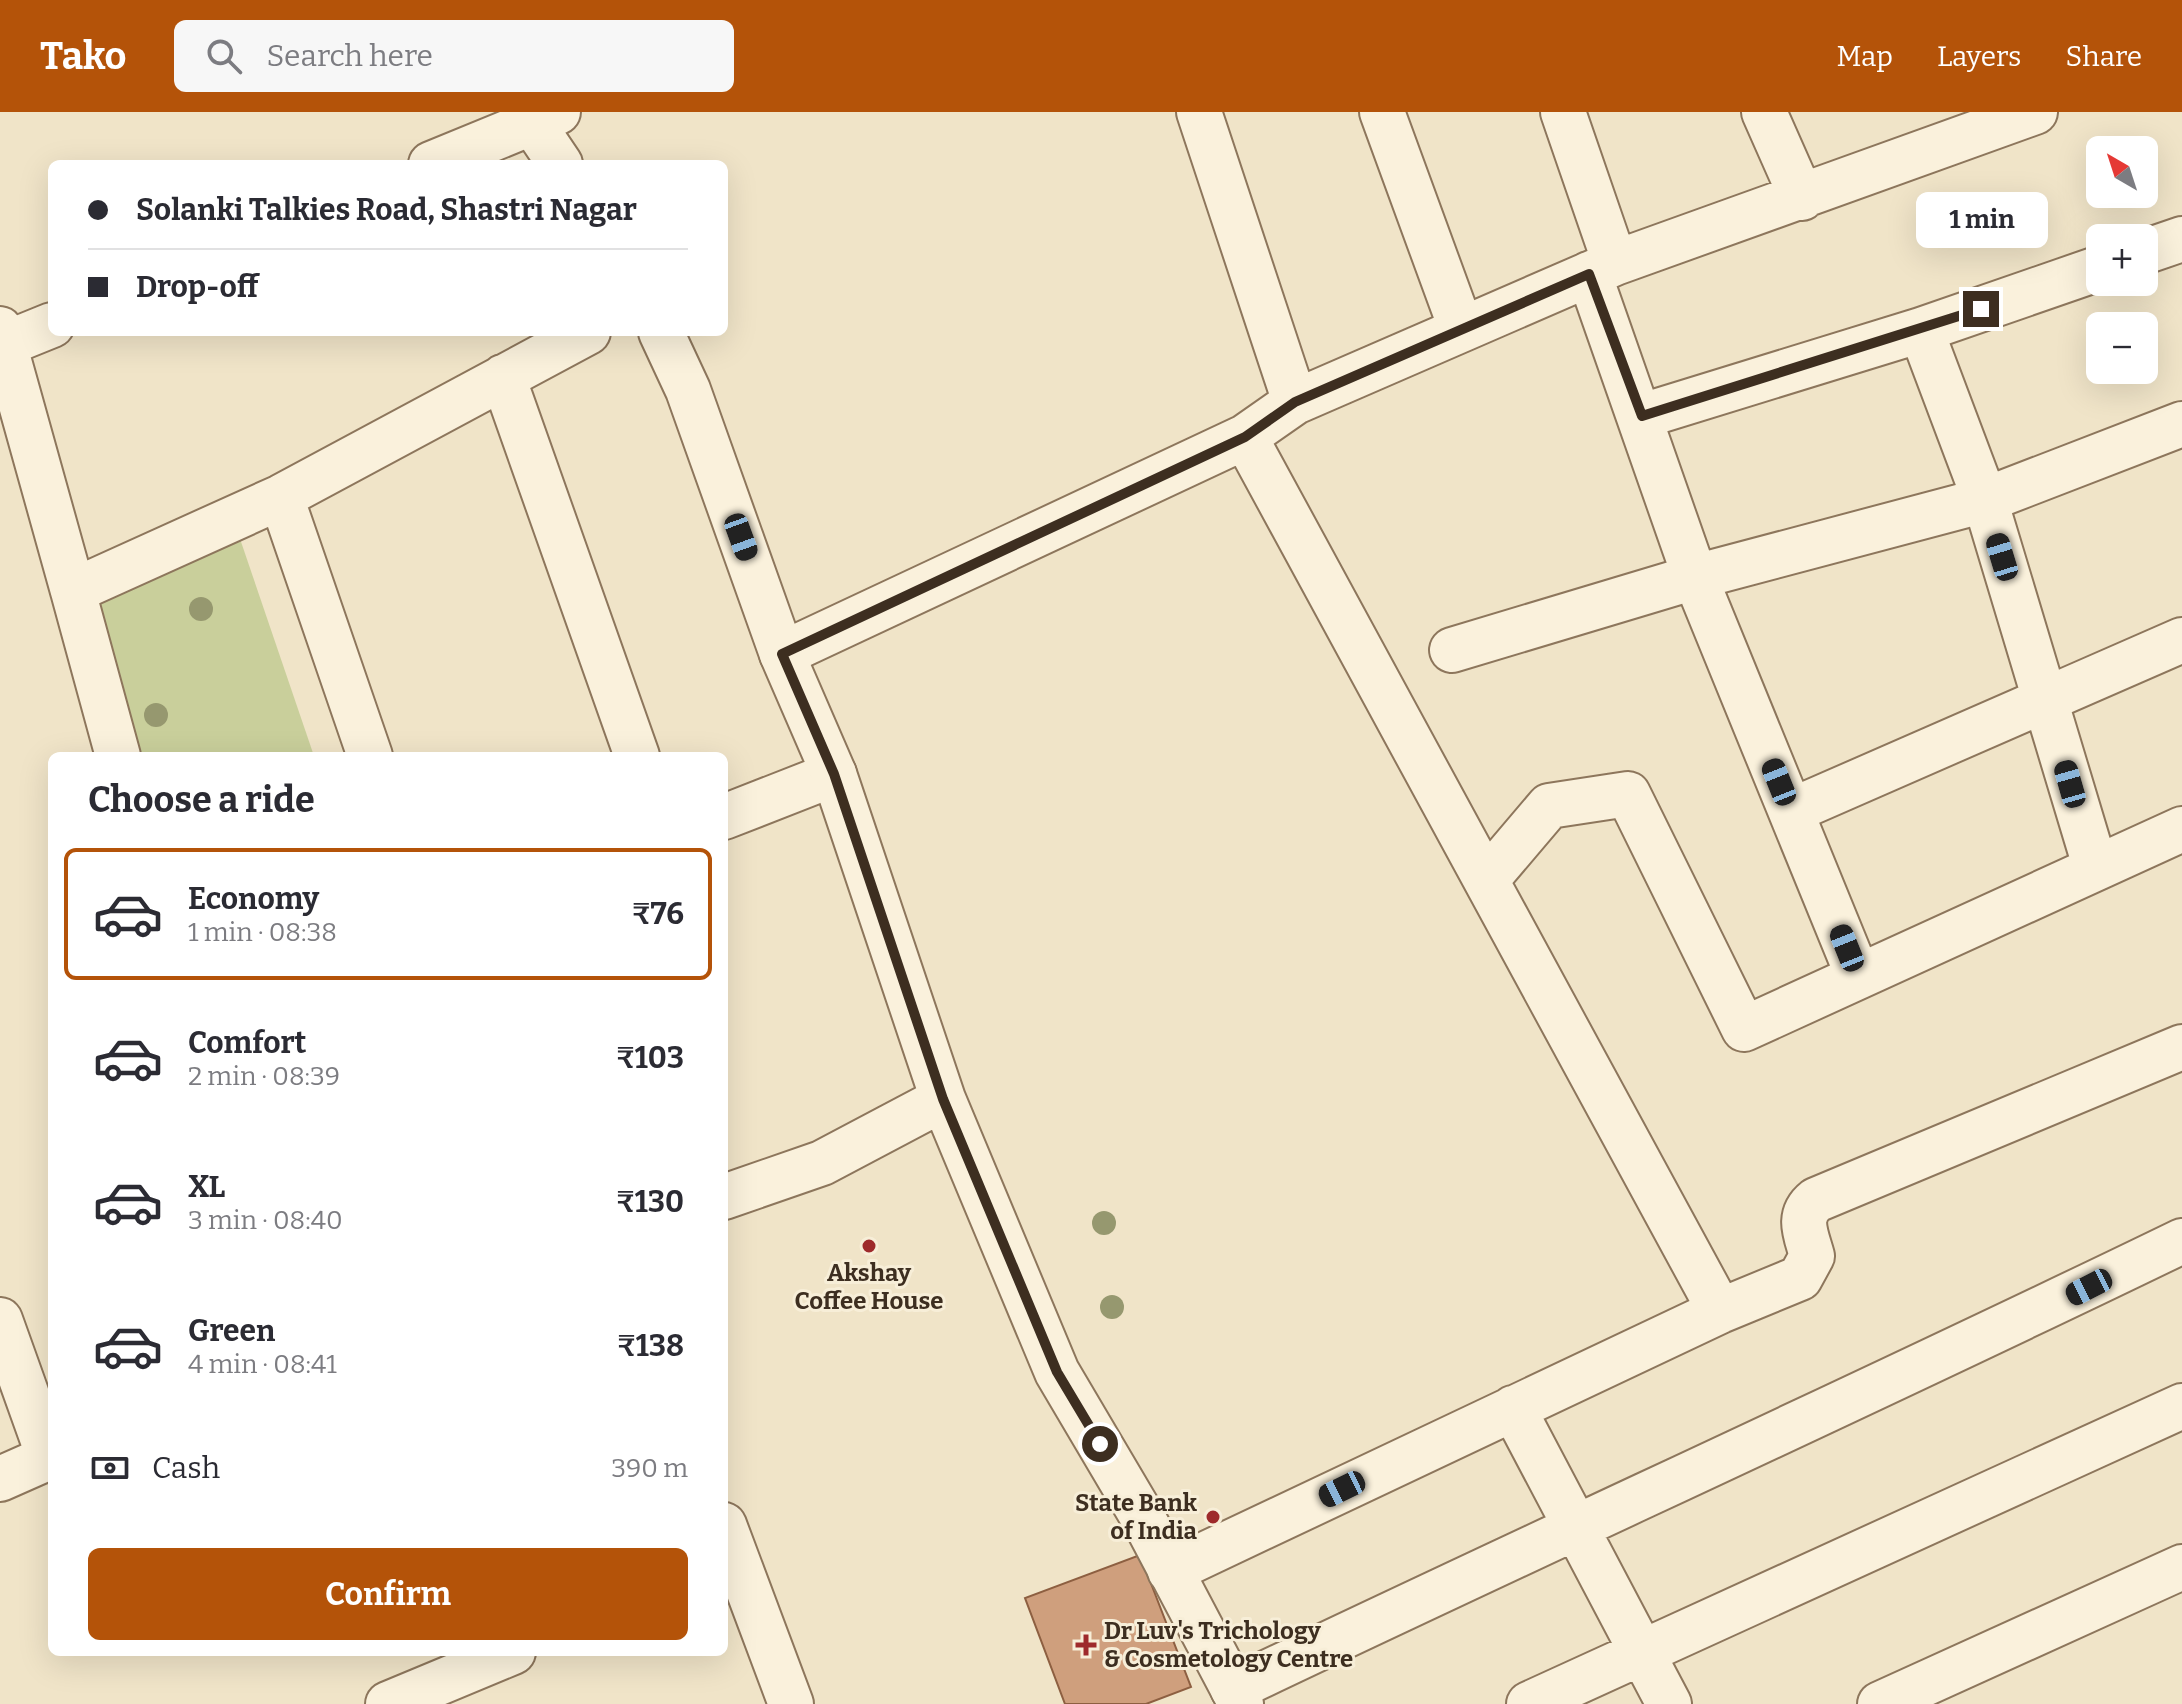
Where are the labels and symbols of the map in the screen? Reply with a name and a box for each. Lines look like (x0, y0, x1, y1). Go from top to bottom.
north arrow (2086, 136, 2158, 208)
callout: 1 min (1915, 193, 2047, 249)
route end (1963, 291, 1999, 327)
car (722, 510, 760, 564)
car (1984, 531, 2020, 583)
car (1759, 755, 1799, 809)
car (2052, 758, 2088, 810)
car (1827, 921, 1867, 975)
marker: Akshay Coffee House (860, 1237, 878, 1255)
place label: Akshay Coffee House (795, 1259, 943, 1315)
car (2062, 1265, 2116, 1309)
route start (1082, 1426, 1118, 1462)
car (1315, 1468, 1369, 1510)
place label: State Bank of India (1075, 1489, 1198, 1545)
marker: State Bank of India (1204, 1508, 1222, 1526)
place label: Dr Luv's Trichology & Cosmetology Centre (1104, 1617, 1353, 1673)
marker: Dr Luv's Trichology & Cosmetology Centre (1075, 1634, 1097, 1656)

